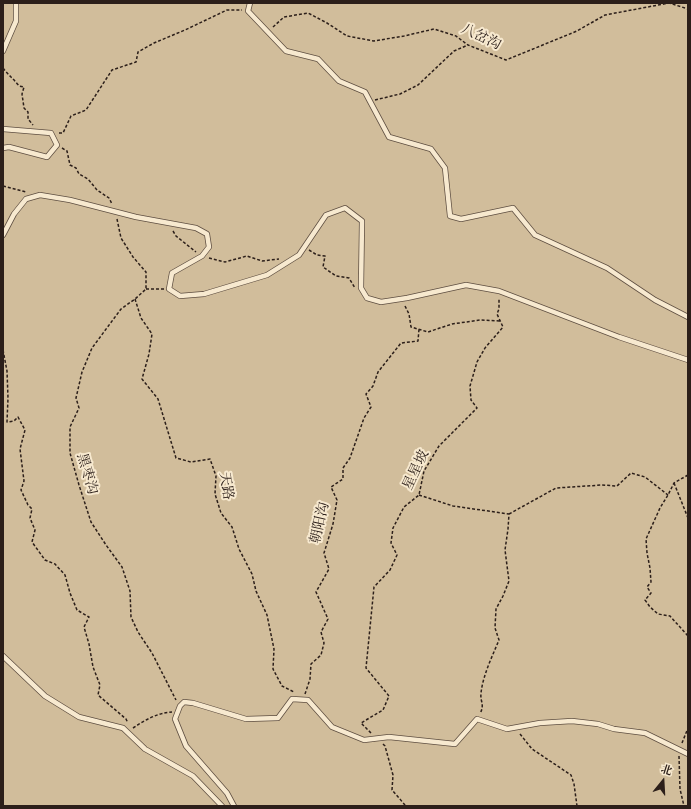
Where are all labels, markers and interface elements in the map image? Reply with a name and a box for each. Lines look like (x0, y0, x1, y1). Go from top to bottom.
street label: 八岔沟 (458, 21, 504, 53)
street label: 星星坡 (400, 447, 432, 493)
street label: 黑枣沟 (73, 451, 101, 497)
street label: 天路 (216, 471, 236, 501)
street label: 朝阳沟 (307, 501, 333, 545)
north arrow (643, 761, 683, 801)
text: 北 (659, 761, 674, 778)

